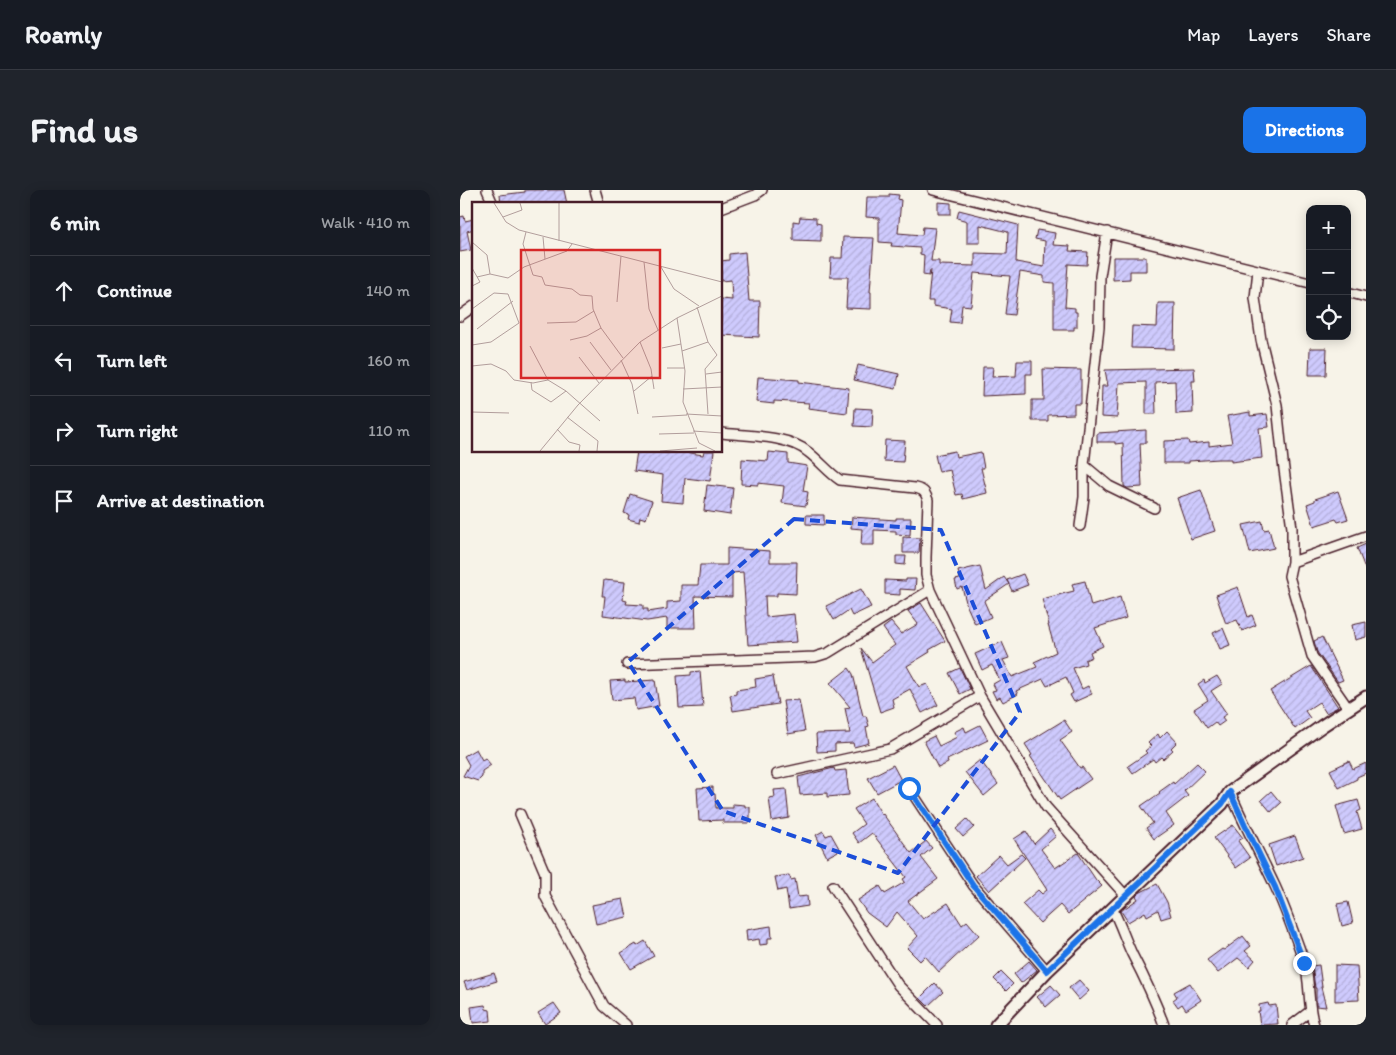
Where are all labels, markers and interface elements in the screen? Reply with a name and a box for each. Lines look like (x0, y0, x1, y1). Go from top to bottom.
text: Roamly (25, 20, 102, 49)
text: Map (1187, 24, 1220, 46)
text: Layers (1248, 24, 1298, 46)
text: Share (1326, 24, 1371, 46)
button: Directions (1243, 107, 1366, 153)
text: Find us (30, 109, 138, 151)
inset map (472, 202, 722, 452)
map controls (1306, 205, 1351, 340)
button: + (1306, 205, 1351, 250)
text: 6 min (50, 210, 100, 235)
text: Walk · 410 m (321, 213, 410, 232)
button: − (1306, 250, 1351, 295)
icon: ahead (50, 277, 78, 305)
text: Continue (97, 279, 172, 302)
text: 140 m (366, 281, 410, 300)
button: locate (1306, 295, 1351, 340)
icon: left (50, 347, 78, 375)
text: Turn left (97, 349, 167, 372)
text: 160 m (367, 351, 410, 370)
icon: right (50, 417, 78, 445)
text: Turn right (97, 419, 178, 442)
text: 110 m (368, 421, 410, 440)
icon: arrive (50, 487, 78, 515)
text: Arrive at destination (97, 489, 264, 512)
route start (898, 777, 921, 800)
route end (1293, 952, 1316, 975)

